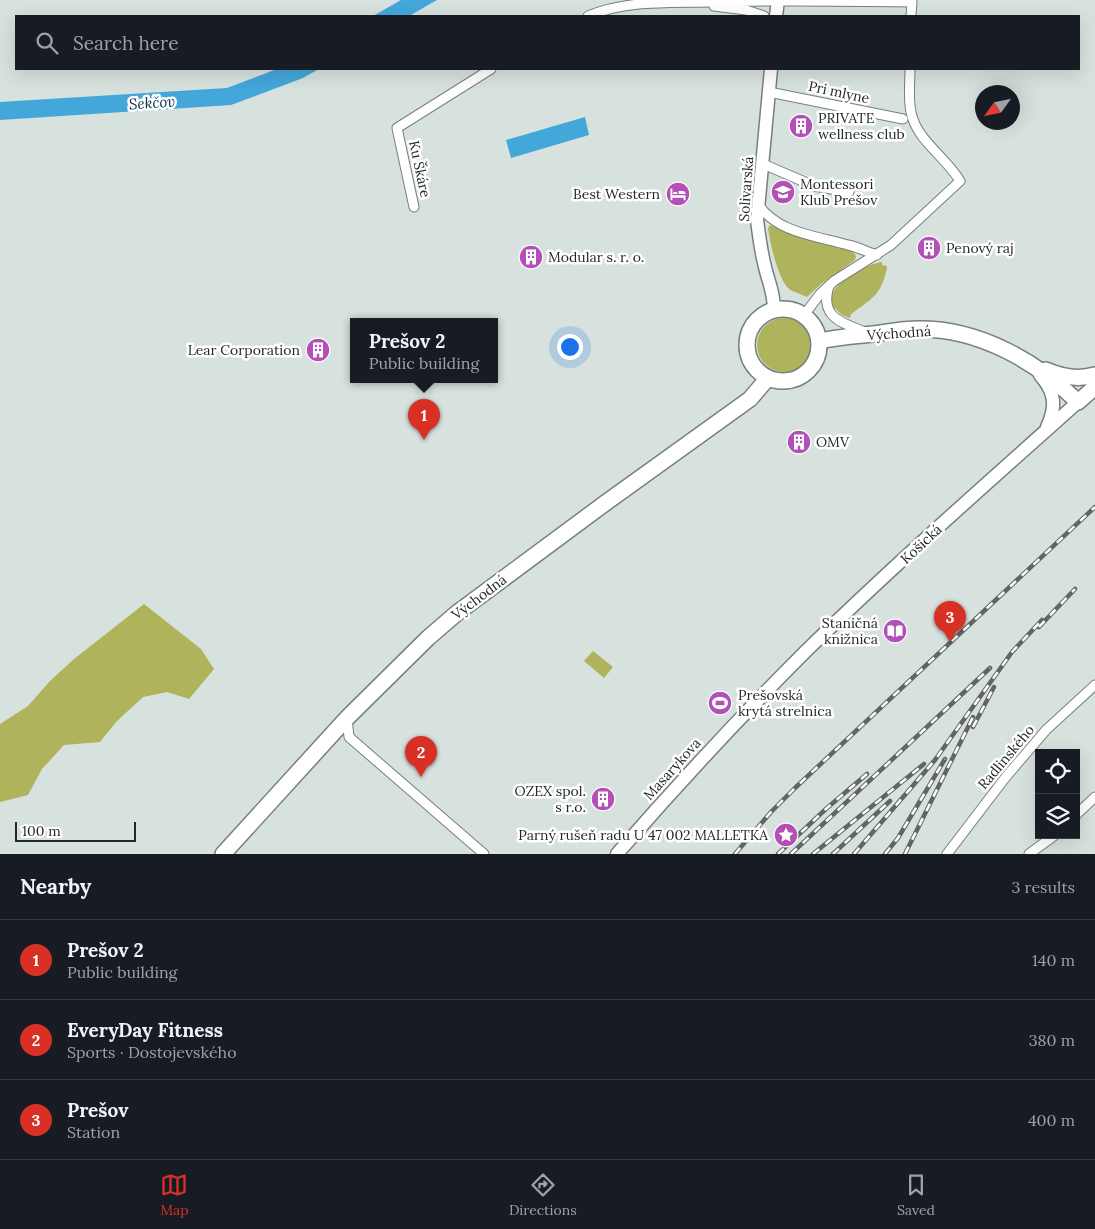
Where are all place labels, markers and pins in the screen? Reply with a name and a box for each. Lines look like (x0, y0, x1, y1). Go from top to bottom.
place label: PRIVATE wellness club (818, 109, 905, 143)
building icon: PRIVATE wellness club (788, 113, 814, 139)
place label: Montessori Klub Prešov (800, 175, 878, 209)
school or university icon: Montessori Klub Prešov (770, 179, 796, 205)
hotel icon: Best Western (665, 181, 691, 207)
place label: Best Western (573, 185, 660, 203)
building icon: Penový raj (916, 235, 942, 261)
place label: Penový raj (946, 239, 1014, 257)
building icon: Modular s. r. o. (518, 244, 544, 270)
place label: Modular s. r. o. (548, 248, 644, 266)
building icon: Lear Corporation (305, 337, 331, 363)
place label: Lear Corporation (188, 341, 300, 359)
pin: 1 (408, 399, 440, 440)
building icon: OMV (786, 429, 812, 455)
place label: OMV (816, 433, 850, 451)
pin: 3 (934, 601, 966, 642)
place label: Staničná knižnica (822, 614, 878, 648)
library icon: Staničná knižnica (882, 618, 908, 644)
place label: Prešovská krytá strelnica (738, 686, 832, 720)
sports icon: Prešovská krytá strelnica (707, 690, 733, 716)
pin: 2 (405, 736, 437, 777)
place label: OZEX spol. s r.o. (515, 782, 586, 816)
building icon: OZEX spol. s r.o. (590, 786, 616, 812)
place icon: Parný rušeň radu U 47 002 MALLETKA (773, 822, 799, 848)
place label: Parný rušeň radu U 47 002 MALLETKA (518, 826, 768, 844)

